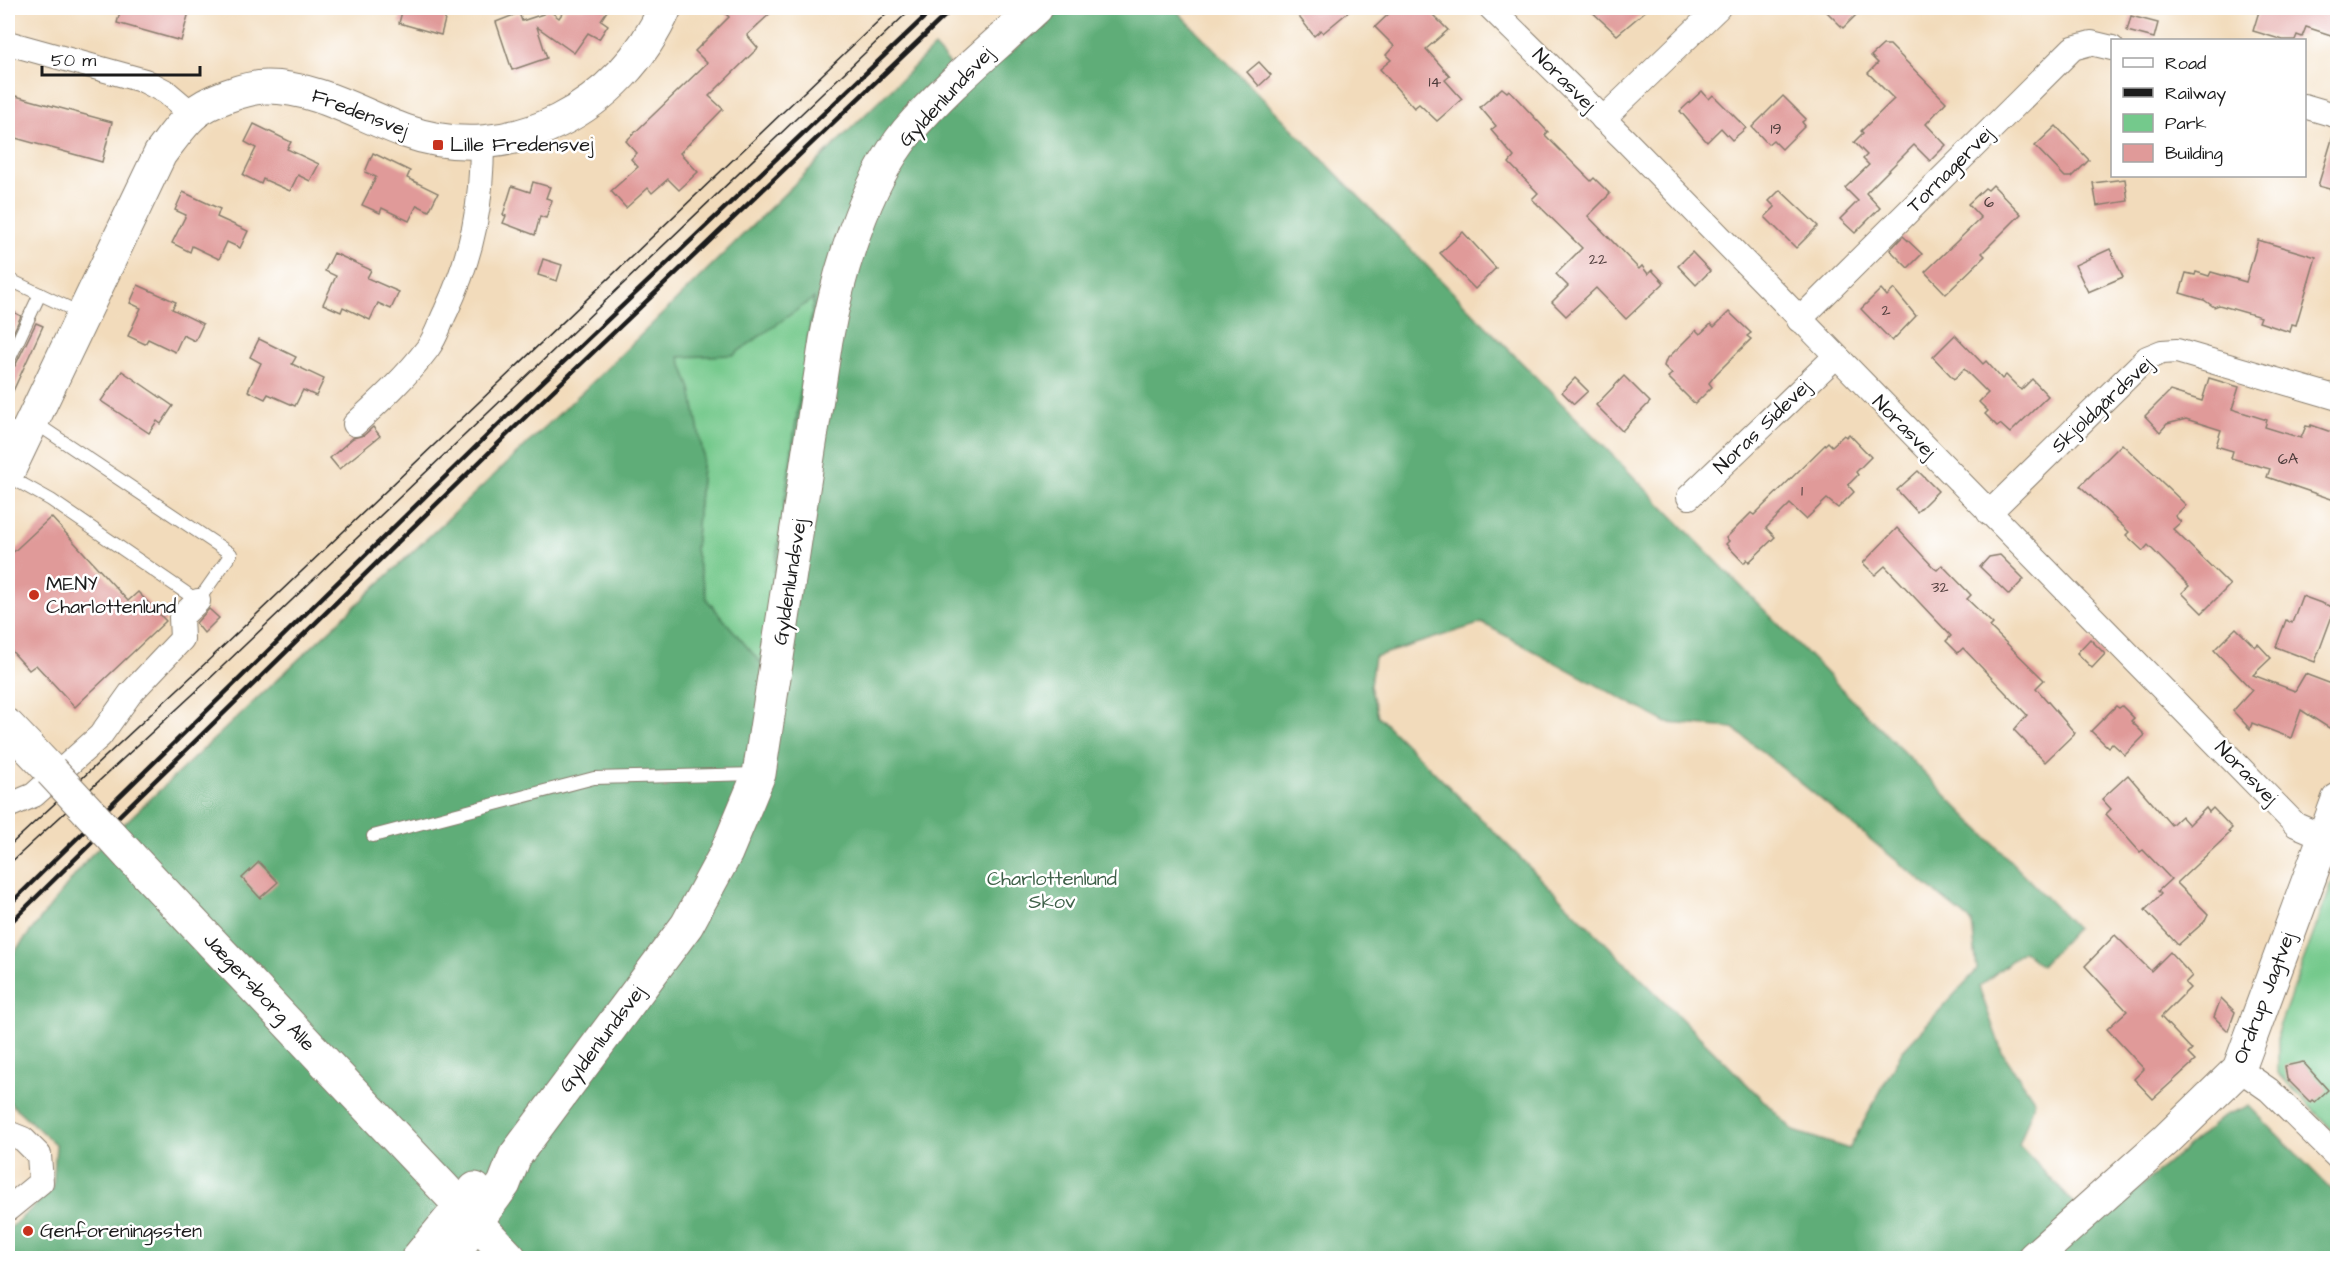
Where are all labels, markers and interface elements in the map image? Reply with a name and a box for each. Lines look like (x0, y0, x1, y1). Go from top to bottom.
scale bar (42, 39, 200, 77)
legend (2111, 39, 2306, 177)
street label: Gyldenlundsvej (892, 41, 1001, 154)
street label: Norasvej (1526, 42, 1602, 118)
text: 50 m (51, 48, 96, 73)
text: Road (2165, 51, 2206, 76)
house number: 14 (1429, 71, 1442, 93)
text: Railway (2165, 81, 2226, 107)
street label: Fredensvej (308, 82, 413, 144)
text: Park (2165, 111, 2207, 136)
house number: 19 (1770, 118, 1782, 140)
street label: Tornagervej (1901, 120, 2000, 220)
place label: Lille Fredensvej (450, 131, 594, 159)
marker: Lille Fredensvej (431, 138, 445, 152)
text: Building (2165, 141, 2223, 167)
house number: 6 (1984, 191, 1994, 213)
house number: 22 (1589, 248, 1607, 270)
house number: 2 (1881, 299, 1891, 321)
street label: Skjoldgårdsvej (2045, 350, 2160, 460)
street label: Noras Sidevej (1707, 373, 1817, 480)
street label: Norasvej (1866, 389, 1942, 465)
house number: 6A (2278, 448, 2298, 470)
house number: 1 (1801, 480, 1803, 502)
street label: Gyldenlundsvej (766, 516, 815, 647)
place label: MENY Charlottenlund (46, 570, 176, 621)
house number: 32 (1931, 576, 1949, 598)
marker: MENY Charlottenlund (27, 588, 41, 602)
street label: Norasvej (2208, 735, 2284, 812)
park label: Charlottenlund Skov (987, 865, 1117, 916)
street label: Jægersborg Alle (196, 926, 322, 1058)
street label: Ordrup Jagtvej (2226, 928, 2303, 1068)
street label: Gyldenlundsvej (552, 979, 653, 1099)
place label: Genforeningssten (40, 1217, 202, 1246)
marker: Genforeningssten (21, 1224, 35, 1238)

